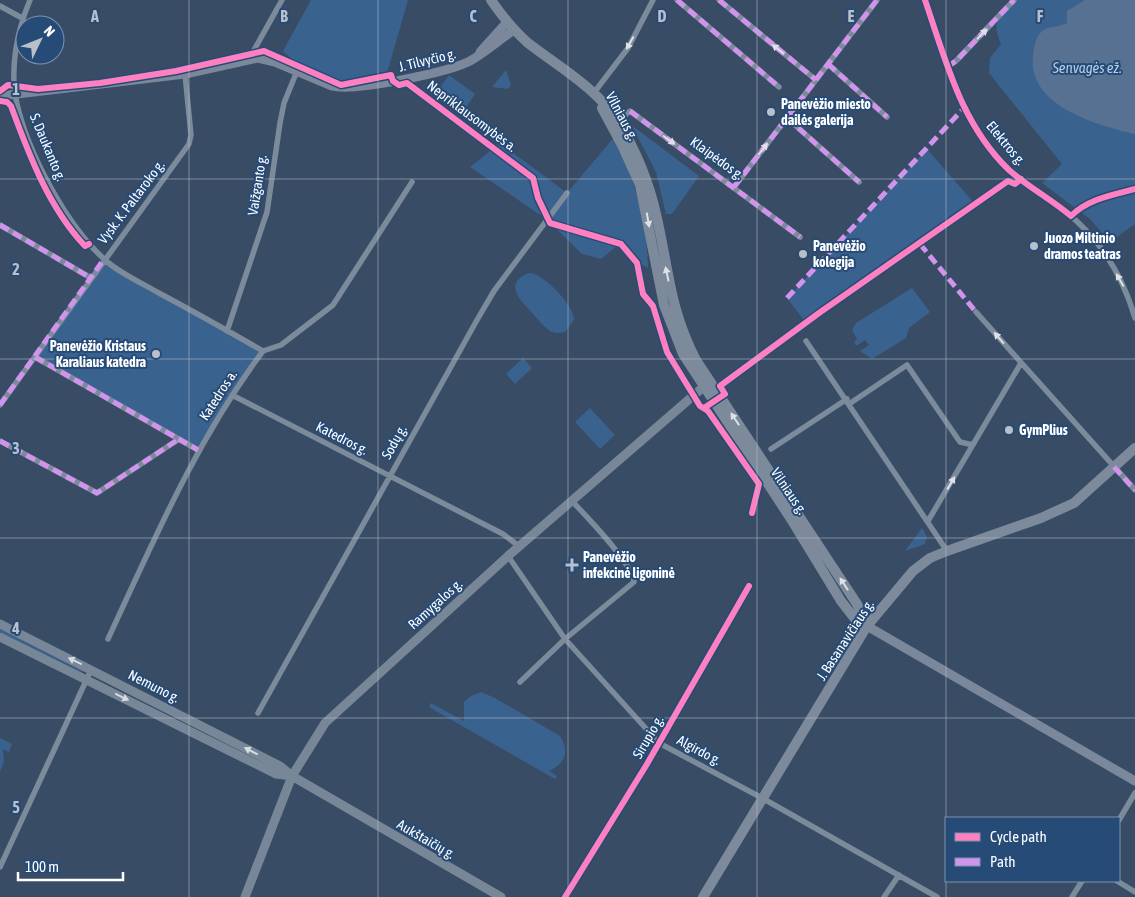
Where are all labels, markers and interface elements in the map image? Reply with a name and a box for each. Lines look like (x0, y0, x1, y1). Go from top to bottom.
text: A (90, 7, 99, 25)
text: B (280, 7, 288, 25)
text: C (469, 7, 477, 25)
text: D (658, 7, 667, 25)
text: E (848, 7, 855, 25)
text: F (1037, 7, 1044, 25)
north arrow (15, 15, 65, 65)
text: N (41, 23, 58, 40)
one-way arrow (975, 29, 987, 41)
one-way arrow (626, 36, 635, 50)
one-way arrow (772, 43, 785, 54)
street label: J. Tilvyčio g. (397, 45, 457, 75)
water label: Senvagės ež. (1051, 59, 1122, 76)
street label: Nepriklausomybės a. (424, 77, 520, 155)
text: 1 (12, 80, 20, 98)
street label: Vilniaus g. (603, 89, 641, 143)
place label: Panevėžio miesto dailės galerija (781, 96, 871, 128)
marker: Panevėžio miesto dailės galerija (765, 106, 777, 118)
street label: S. Daukanto g. (27, 111, 69, 183)
street label: Elektros g. (983, 118, 1029, 168)
street label: Klaipėdos g. (687, 133, 747, 183)
one-way arrow (662, 135, 676, 145)
one-way arrow (758, 143, 769, 156)
street label: Vaižganto g. (244, 154, 270, 216)
street label: Vysk. K. Paltaroko g. (94, 157, 168, 247)
one-way arrow (644, 212, 652, 228)
place label: Juozo Miltinio dramos teatras (1043, 230, 1121, 262)
place label: Panevėžio kolegija (813, 238, 866, 270)
marker: Juozo Miltinio dramos teatras (1028, 240, 1040, 252)
marker: Panevėžio kolegija (797, 248, 809, 260)
text: 2 (12, 260, 20, 278)
one-way arrow (662, 265, 670, 281)
one-way arrow (1116, 273, 1124, 287)
one-way arrow (993, 332, 1005, 344)
place label: Panevėžio Kristaus Karaliaus katedra (50, 338, 146, 370)
marker: Panevėžio Kristaus Karaliaus katedra (150, 348, 162, 360)
street label: Katedros a. (196, 367, 240, 423)
one-way arrow (730, 412, 740, 426)
street label: Katedros g. (313, 418, 371, 458)
street label: Sodų g. (378, 422, 410, 462)
place label: GymPlius (1019, 422, 1068, 438)
marker: GymPlius (1003, 424, 1015, 436)
text: 3 (12, 439, 20, 457)
street label: Vilniaus g. (768, 465, 810, 517)
one-way arrow (946, 476, 955, 490)
place label: Panevėžio infekcinė ligoninė (583, 549, 675, 581)
marker: Panevėžio infekcinė ligoninė (565, 558, 579, 572)
street label: Ramygalos g. (405, 576, 465, 632)
one-way arrow (839, 577, 849, 590)
street label: J. Basanavičiaus g. (813, 597, 877, 683)
text: 4 (11, 619, 20, 637)
one-way arrow (68, 657, 82, 665)
street label: Nemuno g. (126, 666, 182, 706)
one-way arrow (115, 693, 129, 701)
street label: Sirupio g. (629, 713, 667, 761)
street label: Algirdo g. (674, 732, 724, 768)
one-way arrow (244, 747, 258, 755)
text: 5 (12, 798, 20, 816)
street label: Aukštaičių g. (394, 816, 458, 862)
legend (945, 817, 1120, 882)
text: Cycle path (990, 828, 1047, 845)
scale bar (18, 850, 122, 882)
text: Path (990, 853, 1016, 870)
text: 100 m (25, 858, 59, 875)

